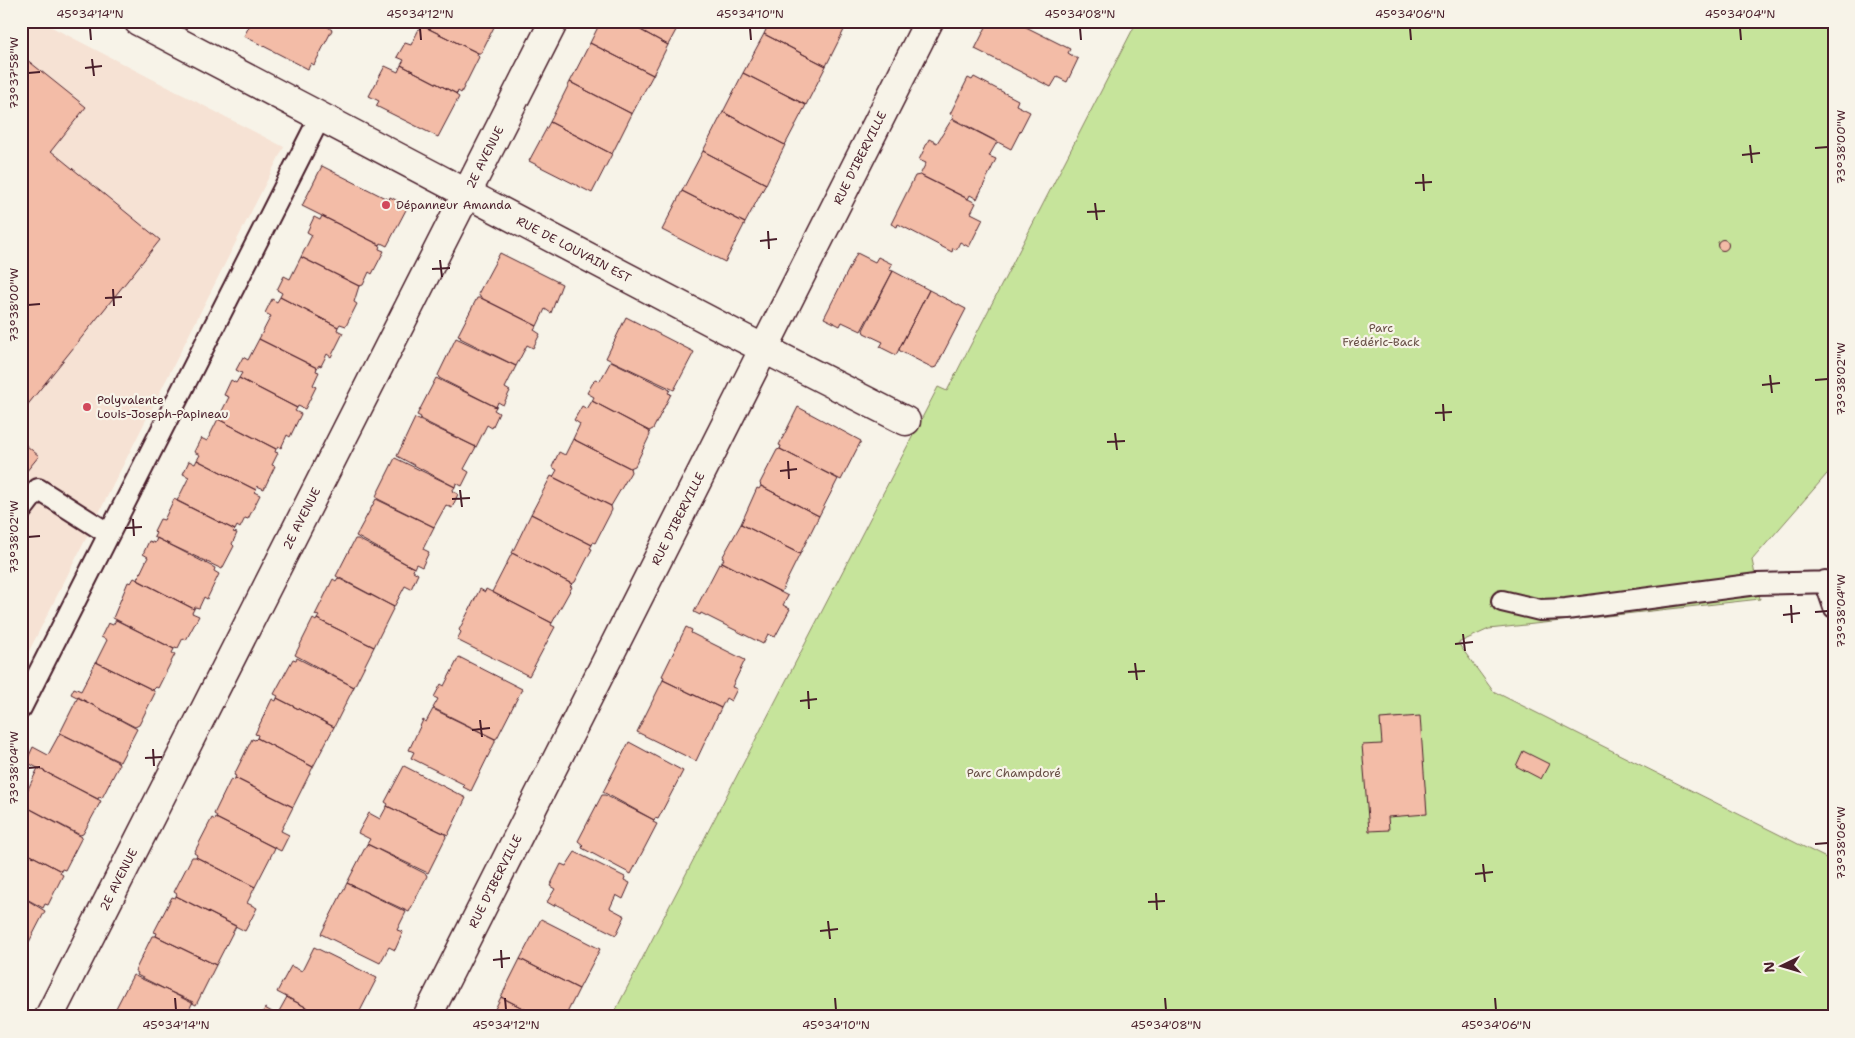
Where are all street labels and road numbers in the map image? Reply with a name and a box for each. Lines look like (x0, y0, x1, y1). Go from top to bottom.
street label: RUE D'IBERVILLE (830, 109, 890, 207)
street label: 2E AVENUE (462, 123, 507, 191)
street label: RUE DE LOUVAIN EST (514, 213, 634, 286)
street label: RUE D'IBERVILLE (648, 469, 708, 568)
street label: 2E AVENUE (279, 485, 324, 552)
street label: RUE D'IBERVILLE (465, 832, 526, 931)
street label: 2E AVENUE (96, 846, 141, 914)

